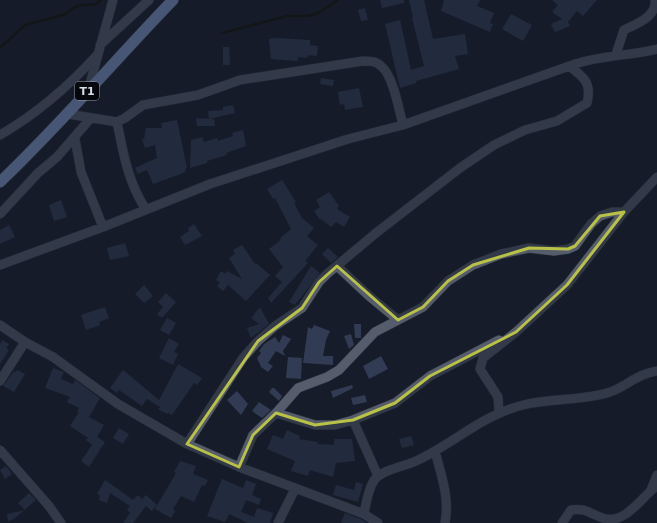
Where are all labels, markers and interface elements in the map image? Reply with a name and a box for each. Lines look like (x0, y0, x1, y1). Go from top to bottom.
road number: T1 (75, 82, 99, 100)

